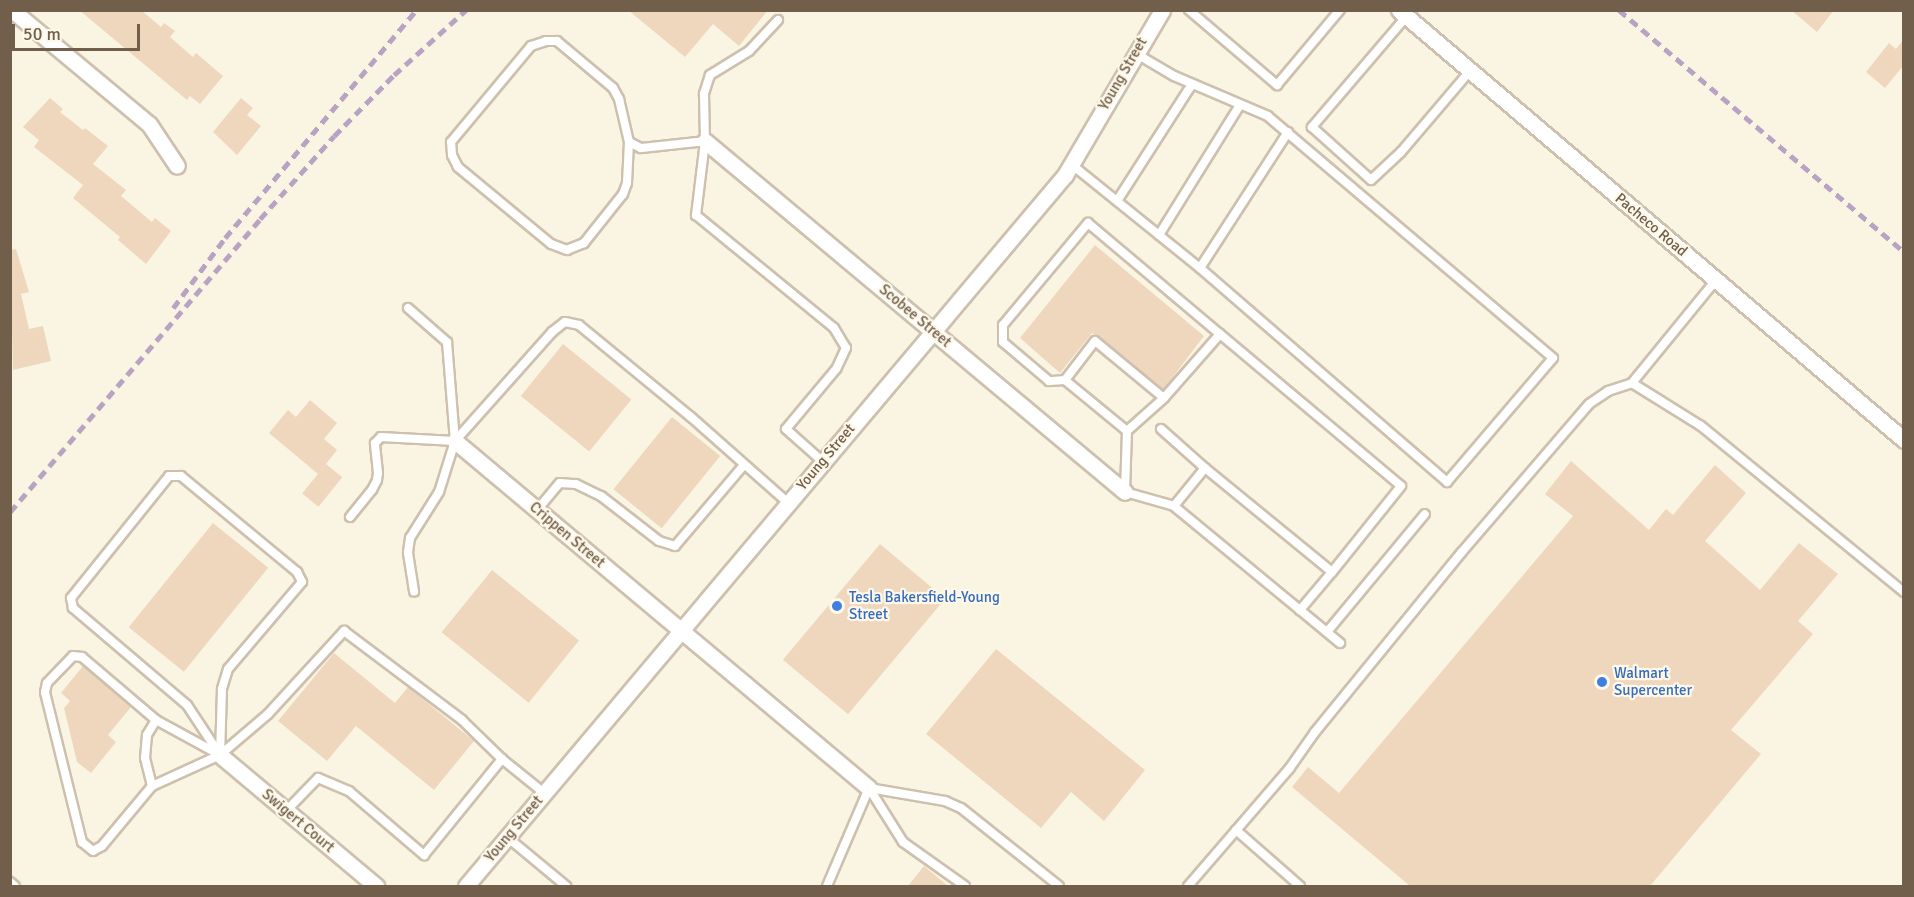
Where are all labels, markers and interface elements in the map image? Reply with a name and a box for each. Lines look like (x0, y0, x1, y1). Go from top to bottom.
scale bar (15, 12, 142, 50)
text: 50 m (23, 23, 61, 45)
street label: Young Street (1095, 34, 1151, 114)
street label: Pacheco Road (1611, 190, 1691, 260)
street label: Scobee Street (875, 281, 955, 351)
street label: Young Street (793, 420, 859, 494)
street label: Crippen Street (526, 498, 608, 572)
place label: Tesla Bakersfield-Young Street (849, 588, 1000, 623)
marker: Tesla Bakersfield-Young Street (830, 599, 844, 613)
place label: Walmart Supercenter (1614, 664, 1692, 699)
marker: Walmart Supercenter (1595, 675, 1609, 689)
street label: Swigert Court (258, 785, 338, 857)
street label: Young Street (481, 792, 547, 866)

